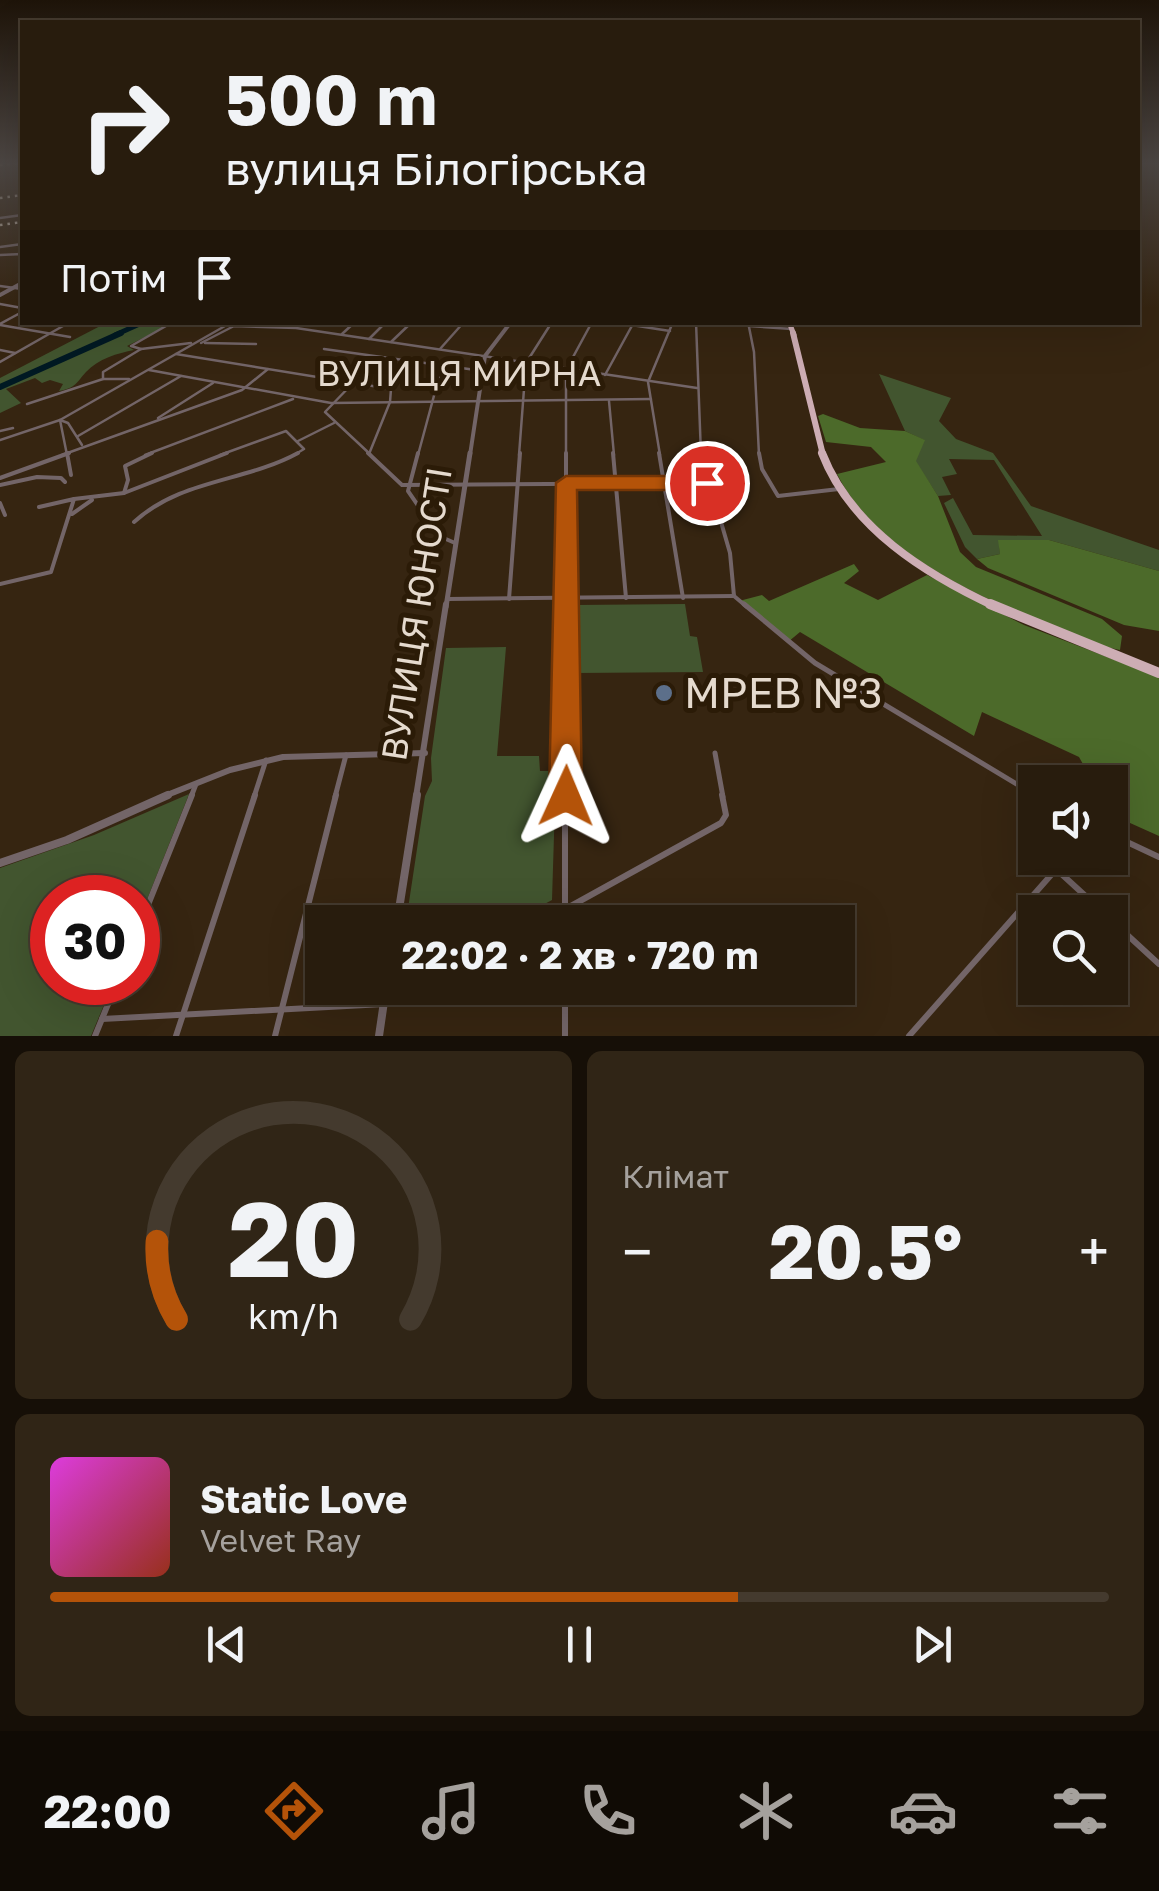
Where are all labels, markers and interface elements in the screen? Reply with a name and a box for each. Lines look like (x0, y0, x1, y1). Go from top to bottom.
text: 500 m (225, 56, 437, 140)
icon: right (60, 60, 190, 190)
text: вулиця Білогірська (225, 141, 648, 195)
icon: arrive (187, 250, 242, 305)
text: Потім (60, 255, 167, 300)
street label: ВУЛИЦЯ МИРНА (317, 352, 601, 394)
pin (665, 441, 750, 526)
icon: arrive (680, 456, 735, 511)
street label: ВУЛИЦЯ ЮНОСТІ (372, 464, 460, 764)
place label: МРЕВ №3 (684, 667, 882, 717)
marker: МРЕВ №3 (653, 682, 675, 704)
position arrow (514, 744, 618, 848)
map controls (1018, 765, 1128, 1005)
button: sound (1018, 765, 1128, 875)
speed limit sign: 30 (30, 875, 160, 1005)
button: search (1018, 895, 1128, 1005)
text: 22:02 · 2 хв · 720 m (402, 932, 758, 977)
text: Клімат (622, 1157, 729, 1195)
text: 20 (228, 1175, 359, 1300)
text: 20.5° (769, 1205, 962, 1296)
text: − (622, 1218, 652, 1284)
text: + (1079, 1218, 1109, 1284)
text: km/h (248, 1294, 339, 1337)
text: Static Love (200, 1476, 407, 1521)
text: Velvet Ray (200, 1521, 361, 1559)
icon: previous (199, 1617, 254, 1672)
icon: pause (552, 1617, 607, 1672)
icon: next (905, 1617, 960, 1672)
icon: directions (259, 1776, 329, 1846)
icon: music (416, 1776, 486, 1846)
icon: phone (573, 1776, 643, 1846)
icon: climate (731, 1776, 801, 1846)
icon: car (888, 1776, 958, 1846)
icon: filters (1045, 1776, 1115, 1846)
text: 22:00 (44, 1784, 171, 1838)

